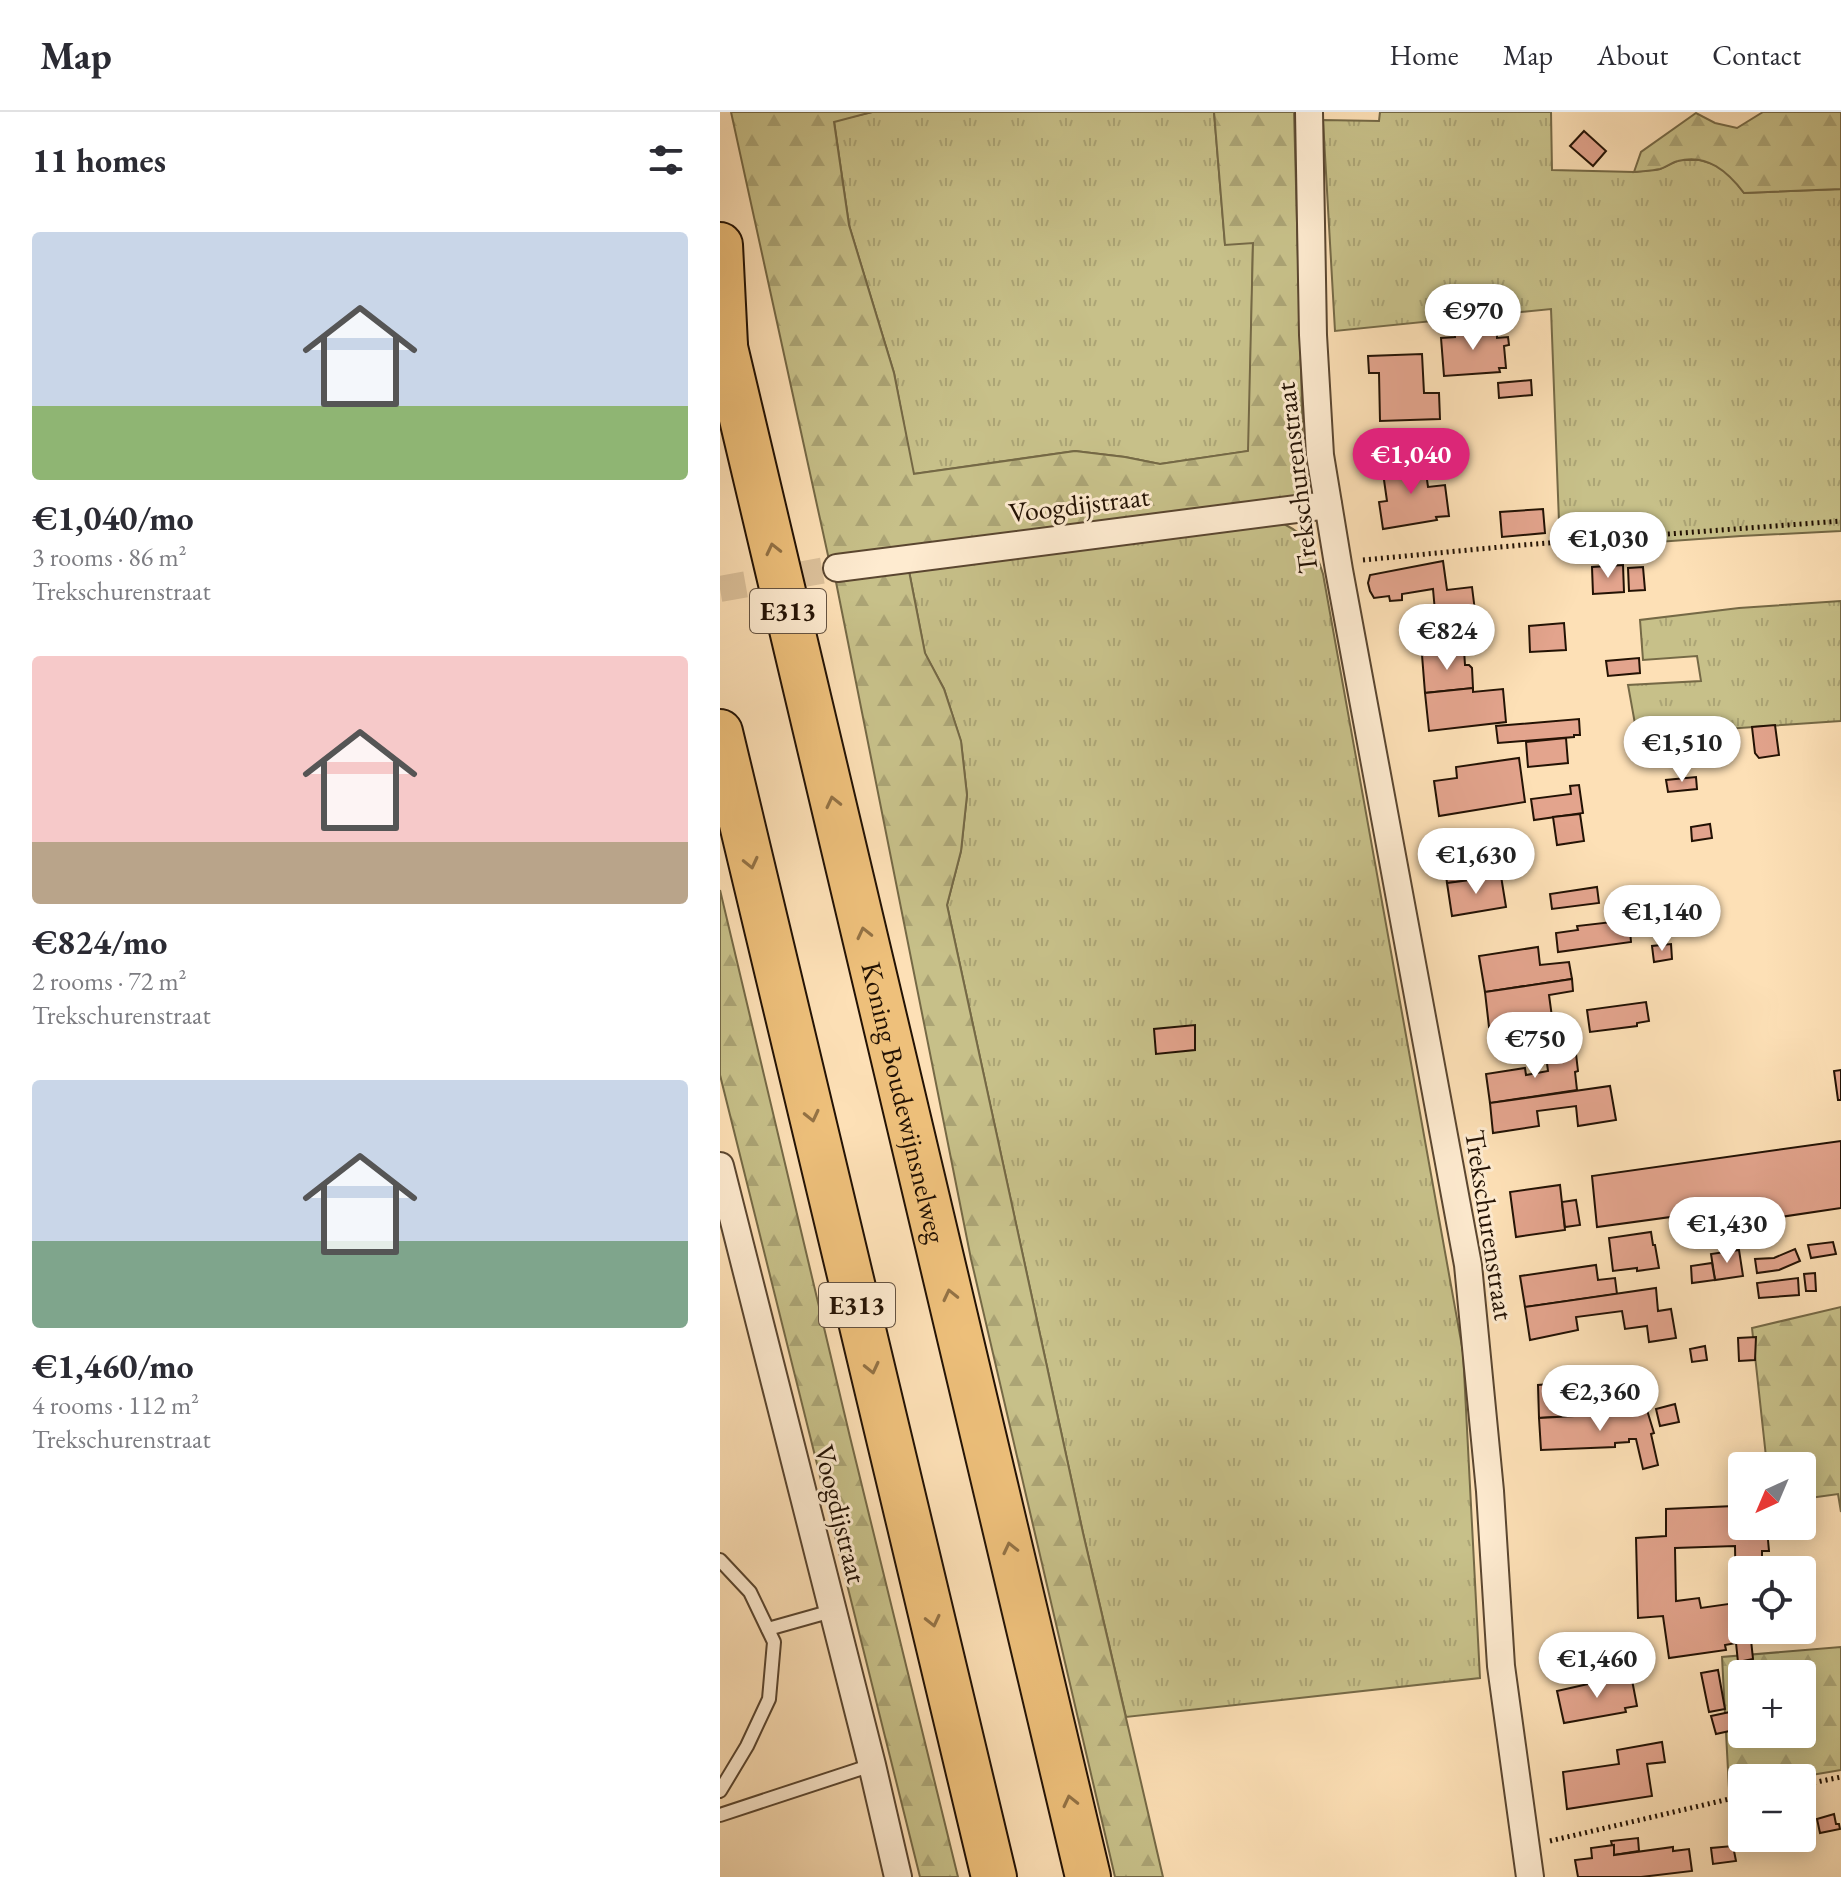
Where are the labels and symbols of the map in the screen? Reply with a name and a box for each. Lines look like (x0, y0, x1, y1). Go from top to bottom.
pin: €970 (1426, 284, 1520, 352)
street label: Trekschurenstraat (1266, 380, 1326, 576)
pin: €1,040 (1346, 428, 1476, 496)
street label: Voogdijstraat (1007, 477, 1152, 530)
pin: €1,030 (1543, 512, 1673, 580)
one-way arrow (765, 543, 782, 556)
road number: E313 (750, 589, 826, 633)
pin: €824 (1400, 604, 1494, 672)
pin: €1,510 (1617, 716, 1747, 784)
one-way arrow (825, 796, 842, 809)
pin: €1,630 (1411, 828, 1541, 896)
one-way arrow (742, 855, 759, 869)
pin: €1,140 (1597, 885, 1727, 953)
one-way arrow (856, 927, 873, 941)
street label: Koning Boudewijnsnelweg (854, 958, 955, 1247)
pin: €750 (1488, 1012, 1582, 1080)
one-way arrow (802, 1108, 819, 1122)
street label: Trekschurenstraat (1457, 1127, 1523, 1323)
pin: €1,430 (1662, 1197, 1792, 1265)
road number: E313 (819, 1283, 895, 1327)
one-way arrow (942, 1289, 959, 1303)
one-way arrow (863, 1361, 880, 1375)
pin: €2,360 (1535, 1365, 1665, 1433)
street label: Voogdijstraat (806, 1441, 876, 1587)
north arrow (1728, 1452, 1816, 1540)
one-way arrow (1002, 1542, 1019, 1556)
one-way arrow (924, 1614, 941, 1628)
pin: €1,460 (1532, 1632, 1662, 1700)
one-way arrow (1062, 1795, 1079, 1808)

